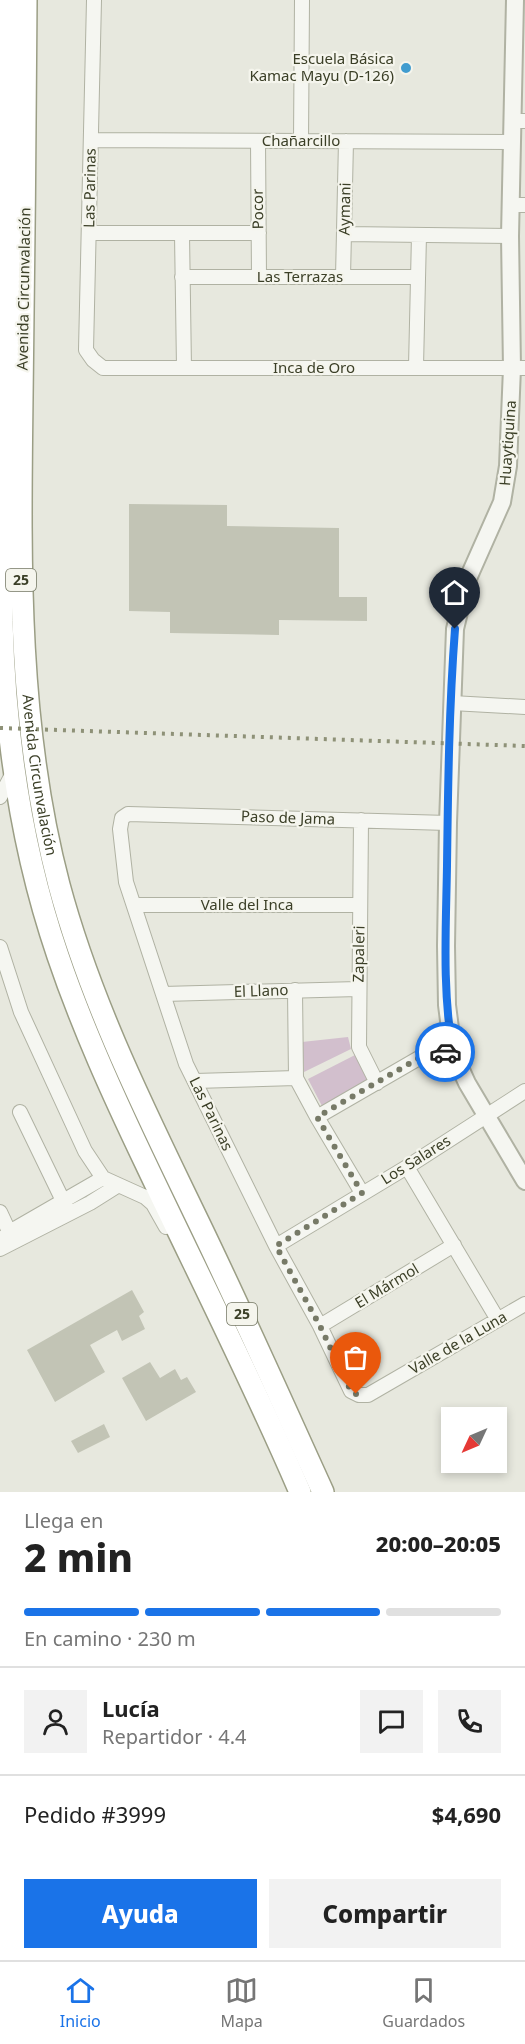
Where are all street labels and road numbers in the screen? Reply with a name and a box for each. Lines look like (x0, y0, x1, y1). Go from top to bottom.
street label: Chañarcillo (262, 130, 340, 150)
street label: Las Parinas (78, 148, 100, 228)
street label: Aymani (334, 182, 354, 236)
street label: Pocor (247, 189, 267, 230)
street label: Avenida Circunvalación (12, 207, 34, 371)
street label: Las Terrazas (257, 266, 343, 286)
street label: Inca de Oro (273, 357, 355, 377)
street label: Huaytiquina (494, 399, 520, 486)
road number: 25 (6, 569, 36, 591)
street label: Avenida Circunvalación (18, 693, 62, 857)
street label: Paso de Jama (241, 805, 335, 829)
street label: Valle del Inca (201, 894, 293, 914)
street label: Zapaleri (348, 925, 368, 983)
street label: El Llano (233, 979, 289, 1001)
street label: Las Parinas (185, 1073, 238, 1154)
street label: Los Salares (377, 1130, 454, 1188)
street label: El Mármol (351, 1258, 422, 1312)
road number: 25 (227, 1303, 257, 1325)
street label: Valle de la Luna (405, 1306, 510, 1378)

